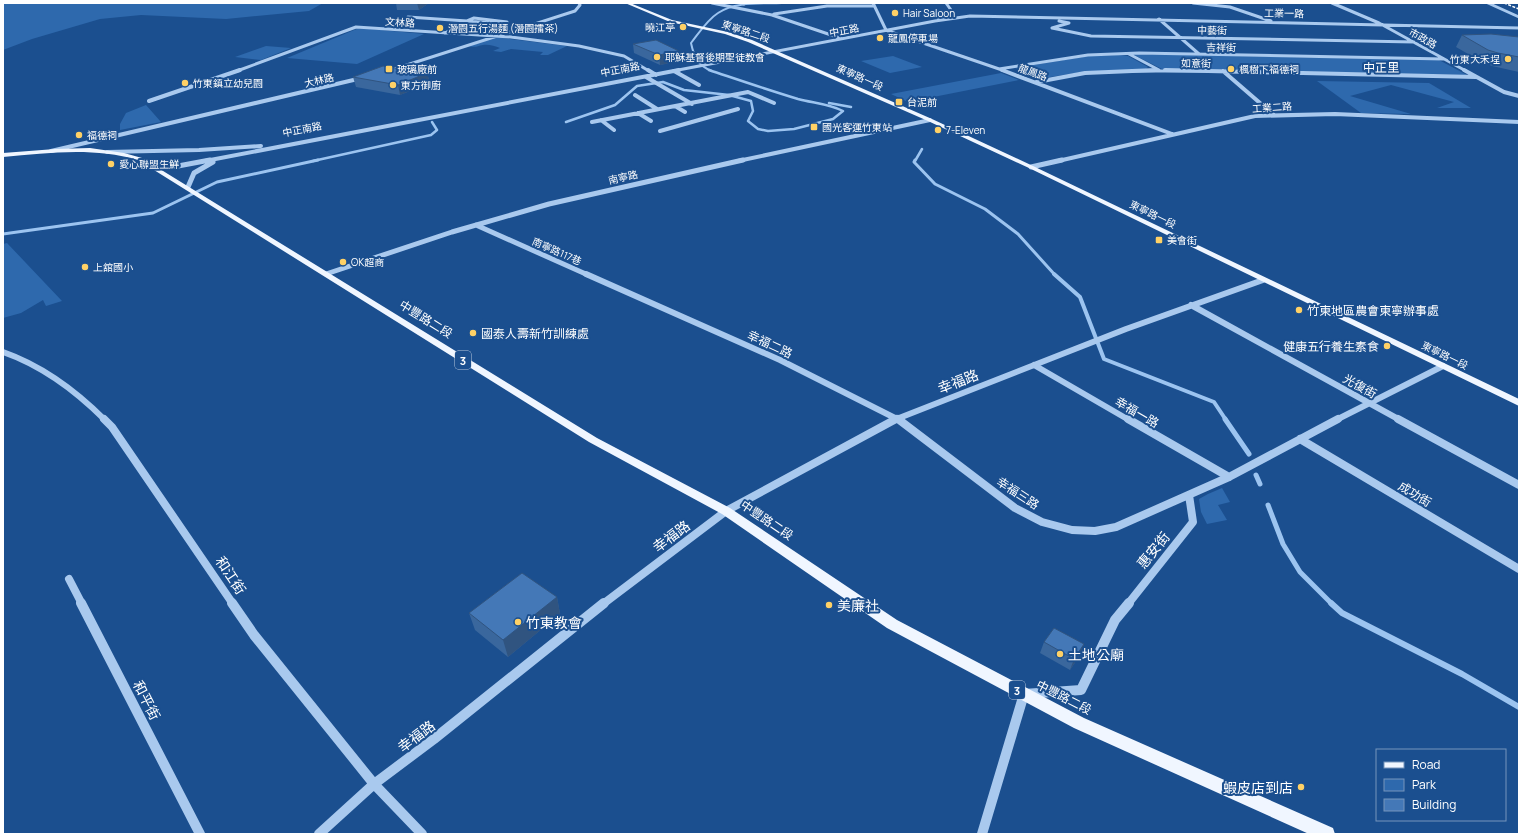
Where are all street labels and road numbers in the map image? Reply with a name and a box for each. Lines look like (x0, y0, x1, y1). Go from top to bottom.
street label: 工業一路 (1264, 6, 1304, 20)
street label: 文林路 (385, 14, 415, 30)
street label: 東寧路二段 (720, 17, 772, 45)
street label: 中正路 (828, 20, 860, 40)
street label: 中藝街 (1197, 23, 1227, 37)
street label: 市政路 (1406, 25, 1440, 51)
street label: 吉祥街 (1206, 40, 1236, 54)
street label: 如意街 (1181, 56, 1211, 70)
street label: 中正南路 (599, 58, 641, 80)
street label: 東寧路一段 (834, 60, 886, 94)
street label: 龍鳳路 (1017, 60, 1049, 84)
street label: 大林路 (303, 70, 335, 90)
street label: 工業二路 (1252, 99, 1292, 115)
street label: 中正南路 (281, 118, 323, 140)
street label: 南寧路 (607, 167, 639, 187)
street label: 東寧路一段 (1127, 197, 1179, 231)
street label: 南寧路117巷 (530, 234, 584, 268)
street label: 中豐路二段 (396, 296, 456, 342)
street label: 幸福二路 (745, 326, 795, 362)
street label: 東寧路一段 (1419, 338, 1471, 372)
road number: 3 (455, 351, 471, 369)
street label: 幸福路 (935, 365, 981, 397)
street label: 光復街 (1340, 370, 1380, 402)
street label: 幸福一路 (1112, 393, 1162, 431)
street label: 幸福三路 (993, 473, 1043, 513)
street label: 成功街 (1395, 477, 1435, 511)
street label: 中豐路二段 (737, 496, 797, 544)
street label: 幸福路 (649, 516, 693, 556)
street label: 惠安街 (1132, 528, 1174, 572)
street label: 和江街 (211, 552, 251, 598)
street label: 中豐路二段 (1033, 676, 1095, 718)
street label: 和平街 (129, 677, 165, 723)
road number: 3 (1009, 681, 1025, 699)
street label: 幸福路 (394, 716, 438, 756)

